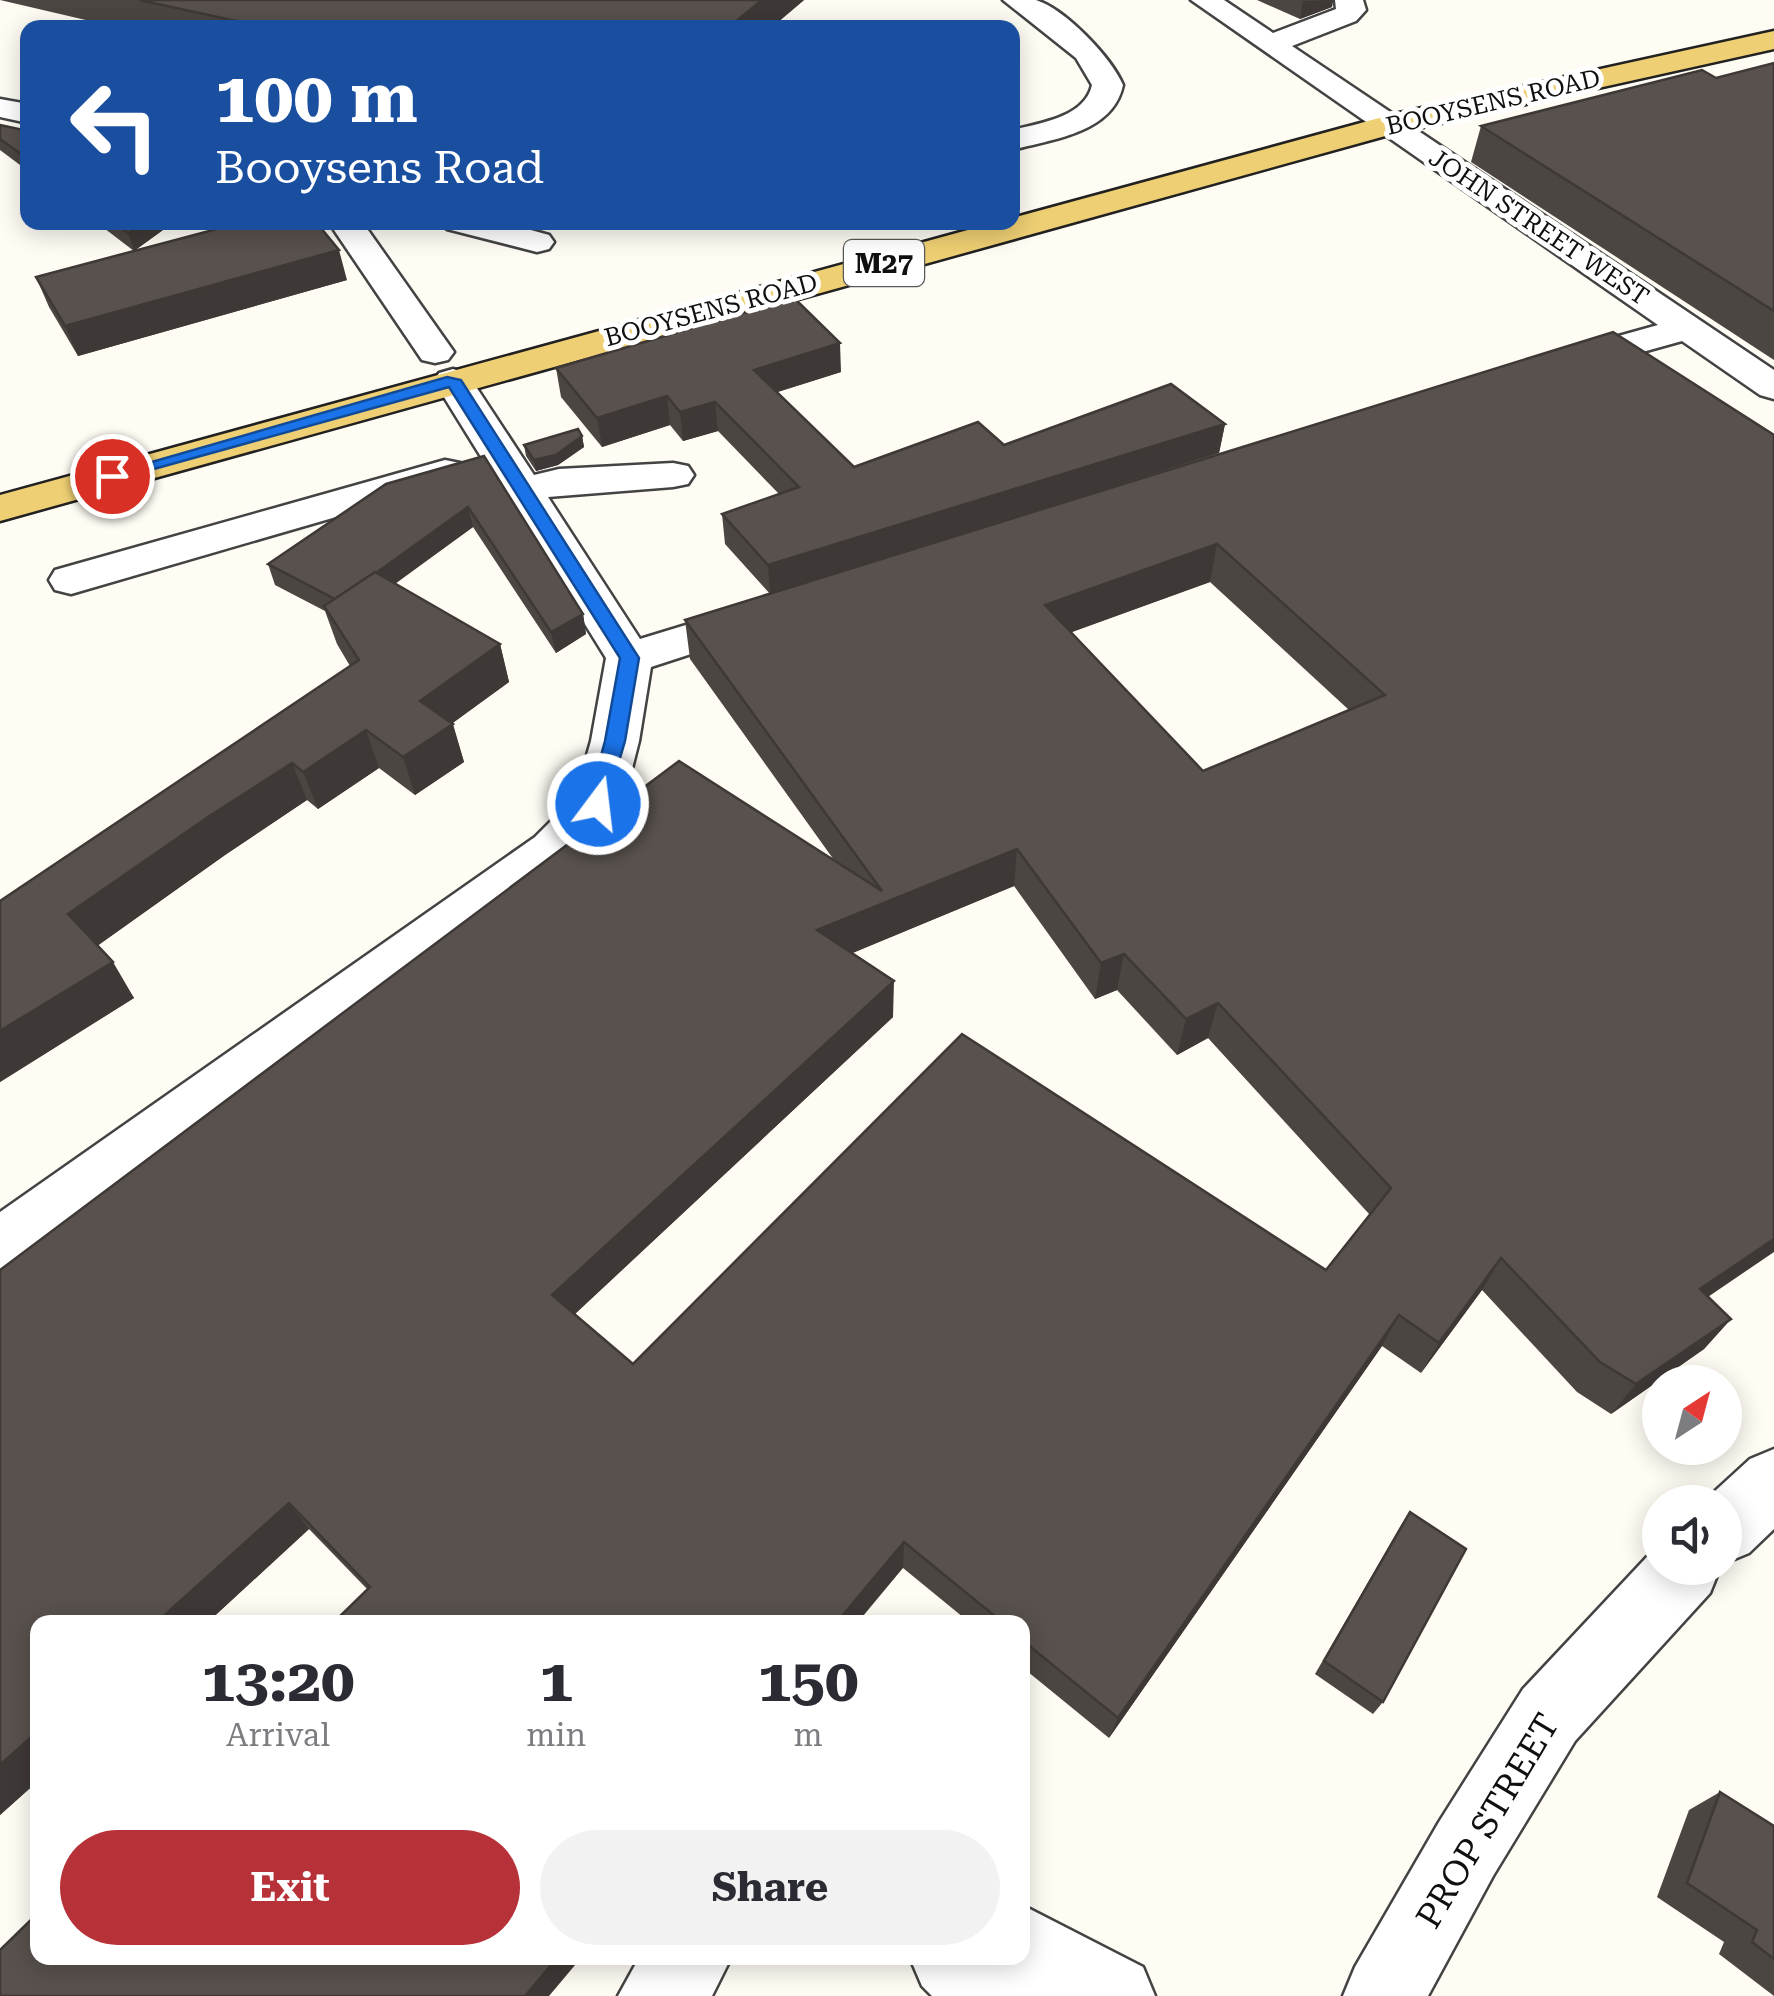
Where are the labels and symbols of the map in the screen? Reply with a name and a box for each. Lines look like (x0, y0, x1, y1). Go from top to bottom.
street label: BOOYSENS ROAD (1383, 63, 1603, 141)
street label: JOHN STREET WEST (1424, 143, 1654, 311)
road number: M27 (844, 240, 924, 286)
street label: BOOYSENS ROAD (601, 268, 821, 352)
pin (70, 434, 155, 519)
position arrow (546, 752, 650, 856)
north arrow (1642, 1365, 1742, 1465)
street label: PROP STREET (1408, 1706, 1568, 1936)

